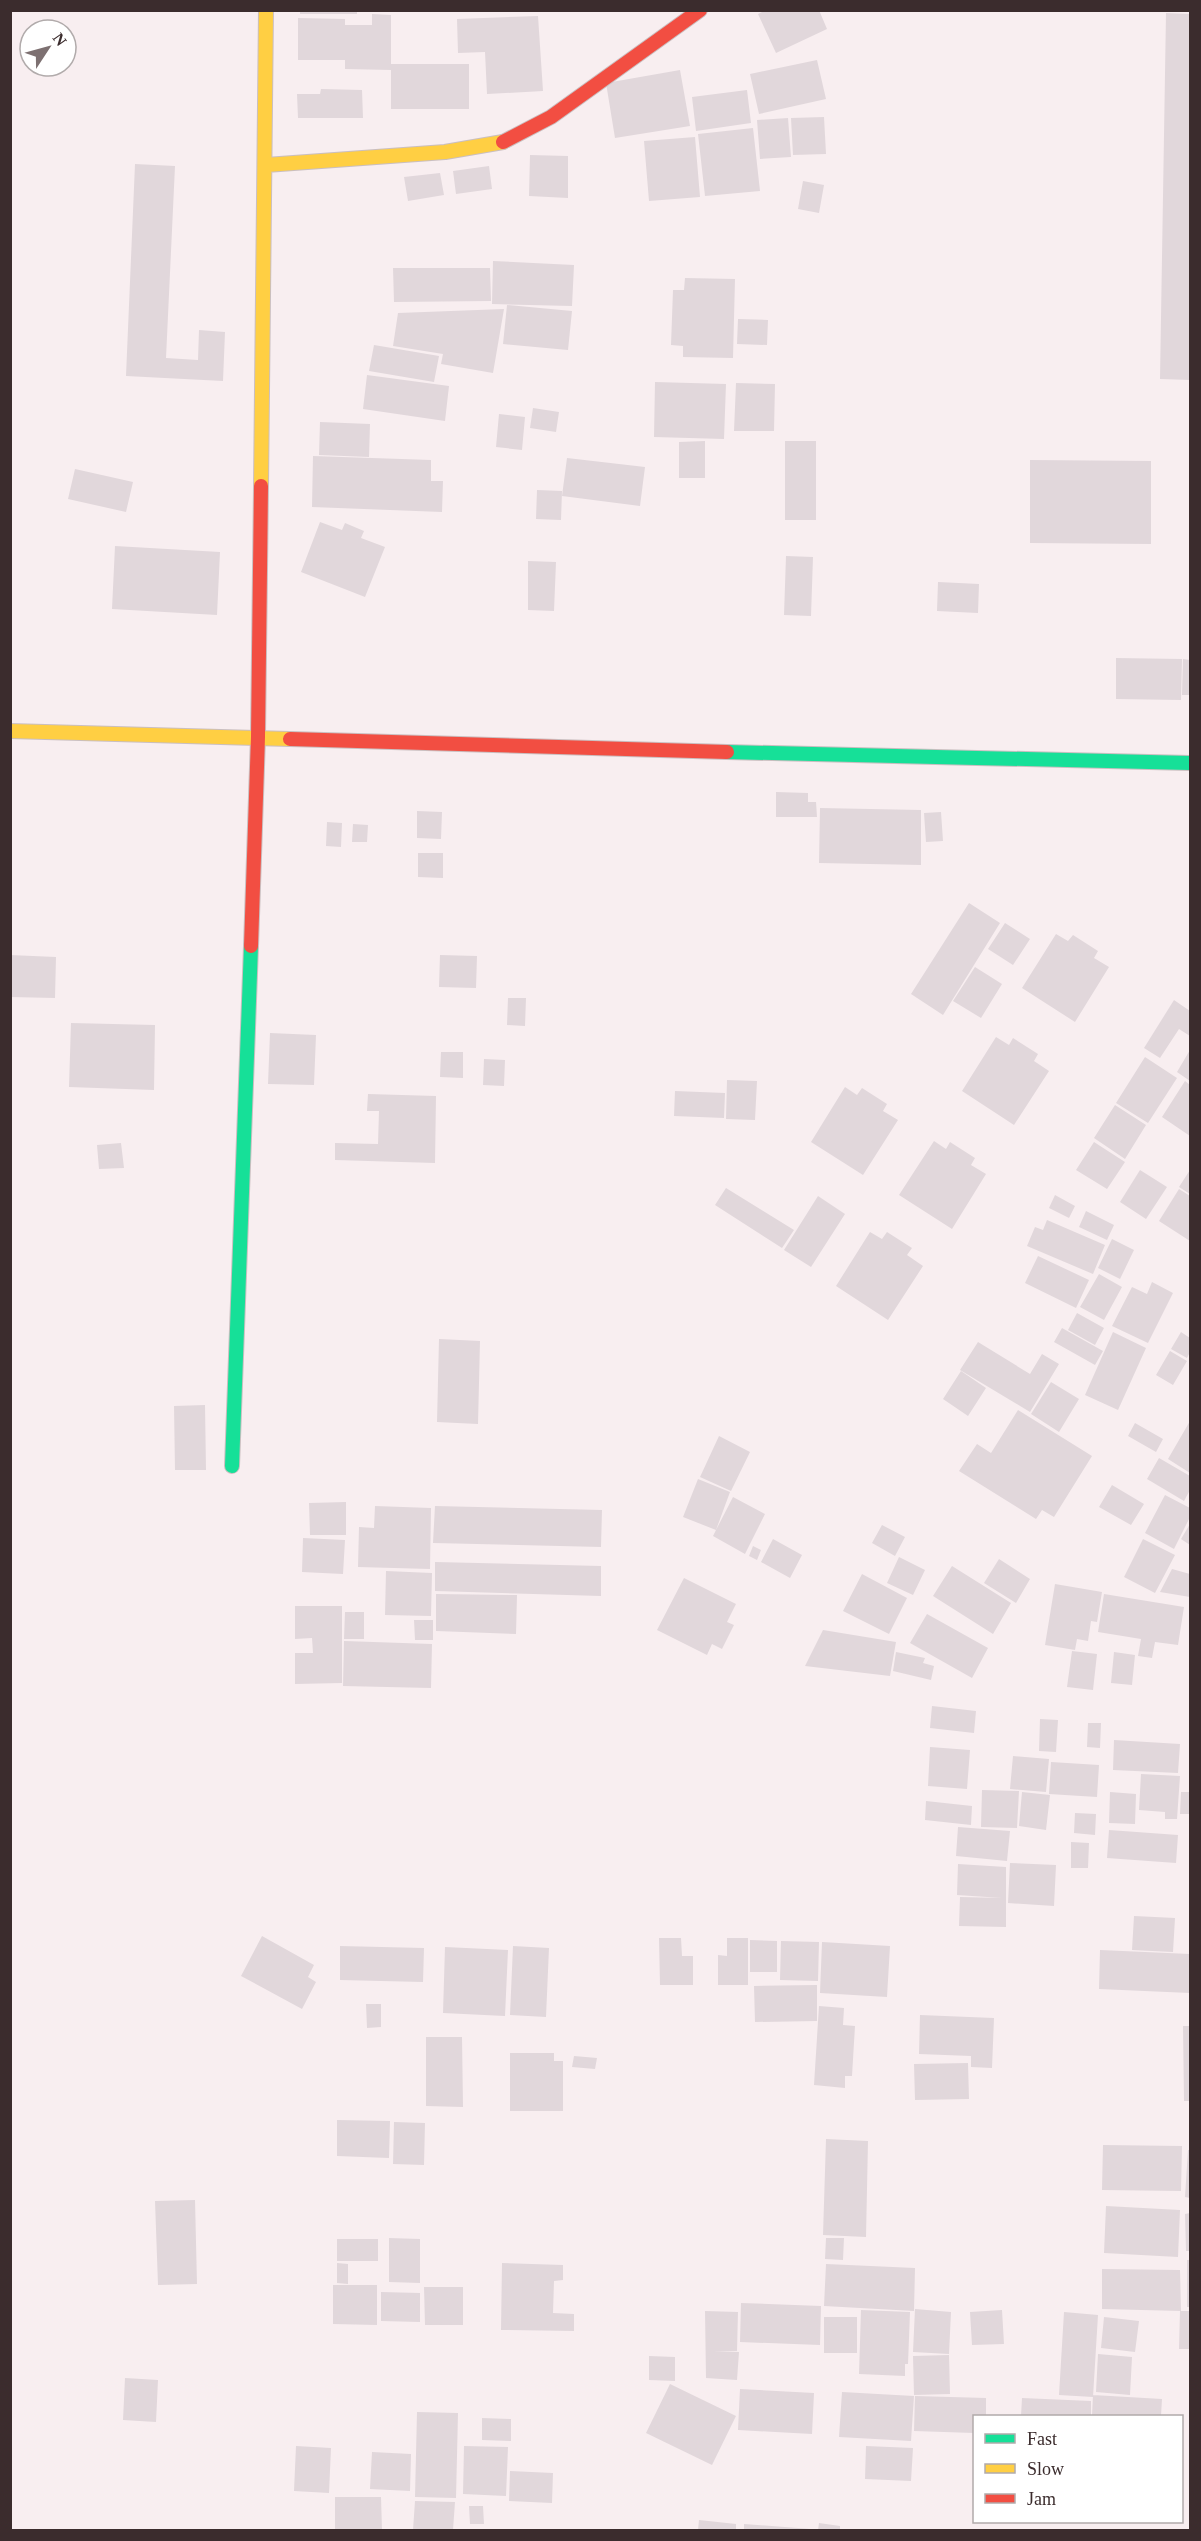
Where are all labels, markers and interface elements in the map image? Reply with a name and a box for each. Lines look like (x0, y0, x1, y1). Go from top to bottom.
north arrow (18, 18, 78, 78)
text: N (49, 30, 70, 50)
legend (973, 2415, 1183, 2523)
text: Fast (1027, 2429, 1057, 2449)
text: Slow (1027, 2459, 1064, 2479)
text: Jam (1027, 2489, 1056, 2509)

